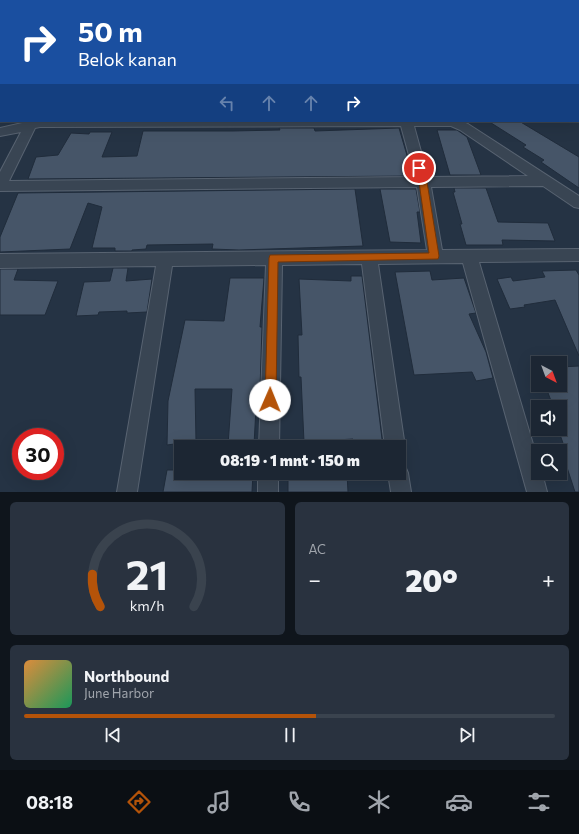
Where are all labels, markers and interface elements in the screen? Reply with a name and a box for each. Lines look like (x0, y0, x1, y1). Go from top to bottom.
text: 50 m (78, 14, 143, 48)
icon: right (12, 16, 64, 68)
text: Belok kanan (78, 48, 177, 70)
icon: left (216, 92, 238, 114)
icon: ahead (258, 92, 280, 114)
icon: ahead (300, 92, 322, 114)
icon: right (342, 92, 364, 114)
pin (402, 151, 436, 185)
icon: arrive (408, 157, 430, 179)
north arrow (531, 356, 567, 392)
map controls (531, 356, 567, 480)
position arrow (249, 379, 291, 421)
button: sound (531, 400, 567, 436)
speed limit sign: 30 (12, 428, 64, 480)
button: search (531, 444, 567, 480)
text: 08:19 · 1 mnt · 150 m (220, 451, 360, 469)
text: AC (309, 541, 326, 557)
text: 21 (126, 547, 168, 598)
text: 20° (405, 561, 458, 598)
text: − (309, 566, 321, 593)
text: + (542, 566, 555, 593)
text: km/h (130, 595, 165, 613)
text: Northbound (84, 667, 169, 685)
text: June Harbor (84, 685, 154, 701)
icon: previous (102, 724, 124, 746)
icon: pause (279, 724, 301, 746)
icon: next (456, 724, 478, 746)
icon: directions (125, 788, 153, 816)
icon: music (205, 788, 233, 816)
icon: phone (285, 788, 313, 816)
icon: climate (365, 788, 393, 816)
icon: car (445, 788, 473, 816)
icon: filters (525, 788, 553, 816)
text: 08:18 (26, 791, 73, 813)

